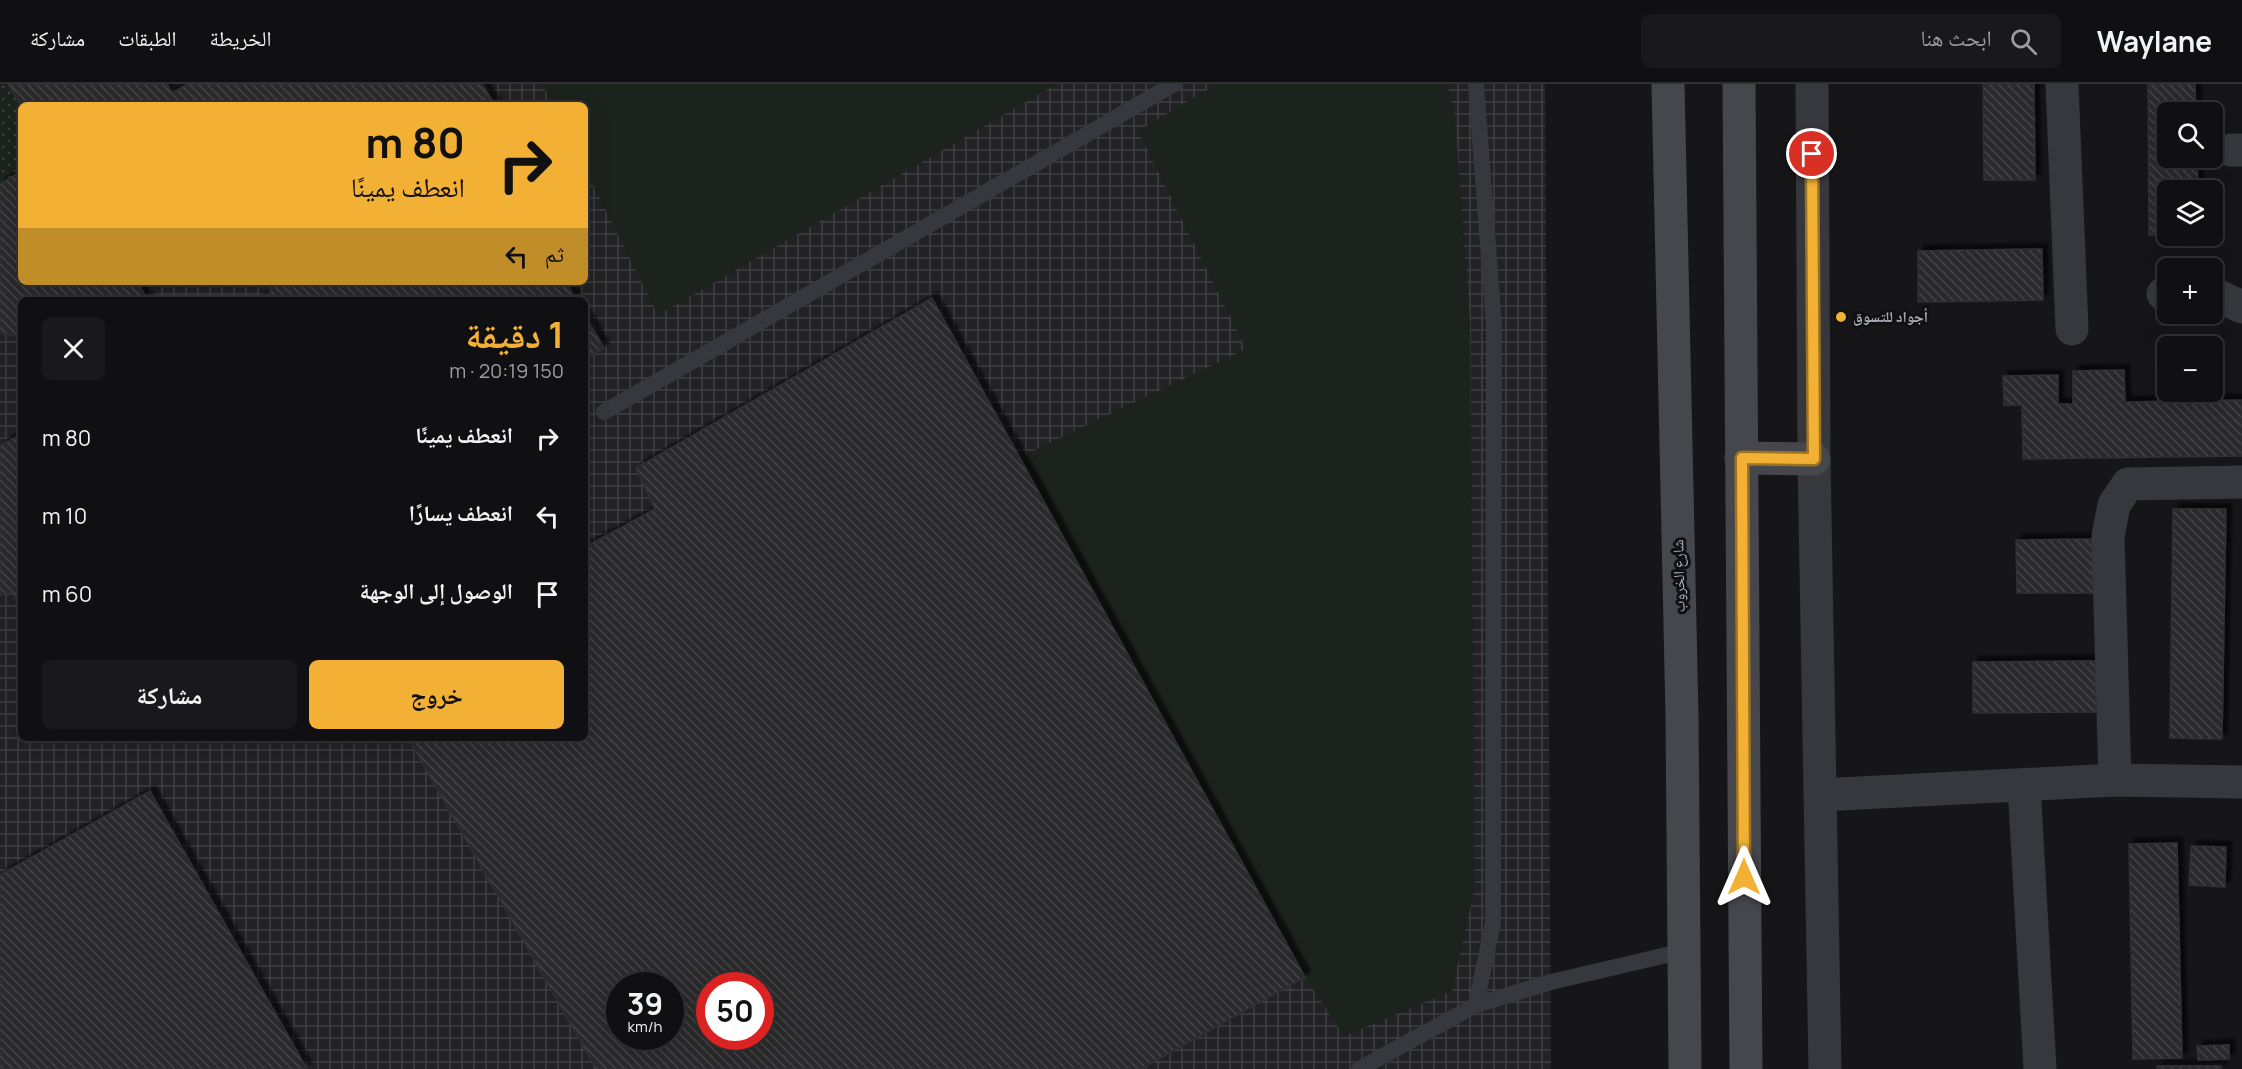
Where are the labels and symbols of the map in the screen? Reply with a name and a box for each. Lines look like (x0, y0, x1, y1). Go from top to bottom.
pin (1786, 128, 1837, 179)
place label: أجواد للتسوق (1853, 306, 1928, 327)
marker: أجواد للتسوق (1834, 310, 1848, 324)
street label: شارع الخروب (1667, 539, 1690, 613)
position arrow (1712, 845, 1776, 909)
speed limit sign: 50 (696, 972, 774, 1050)

